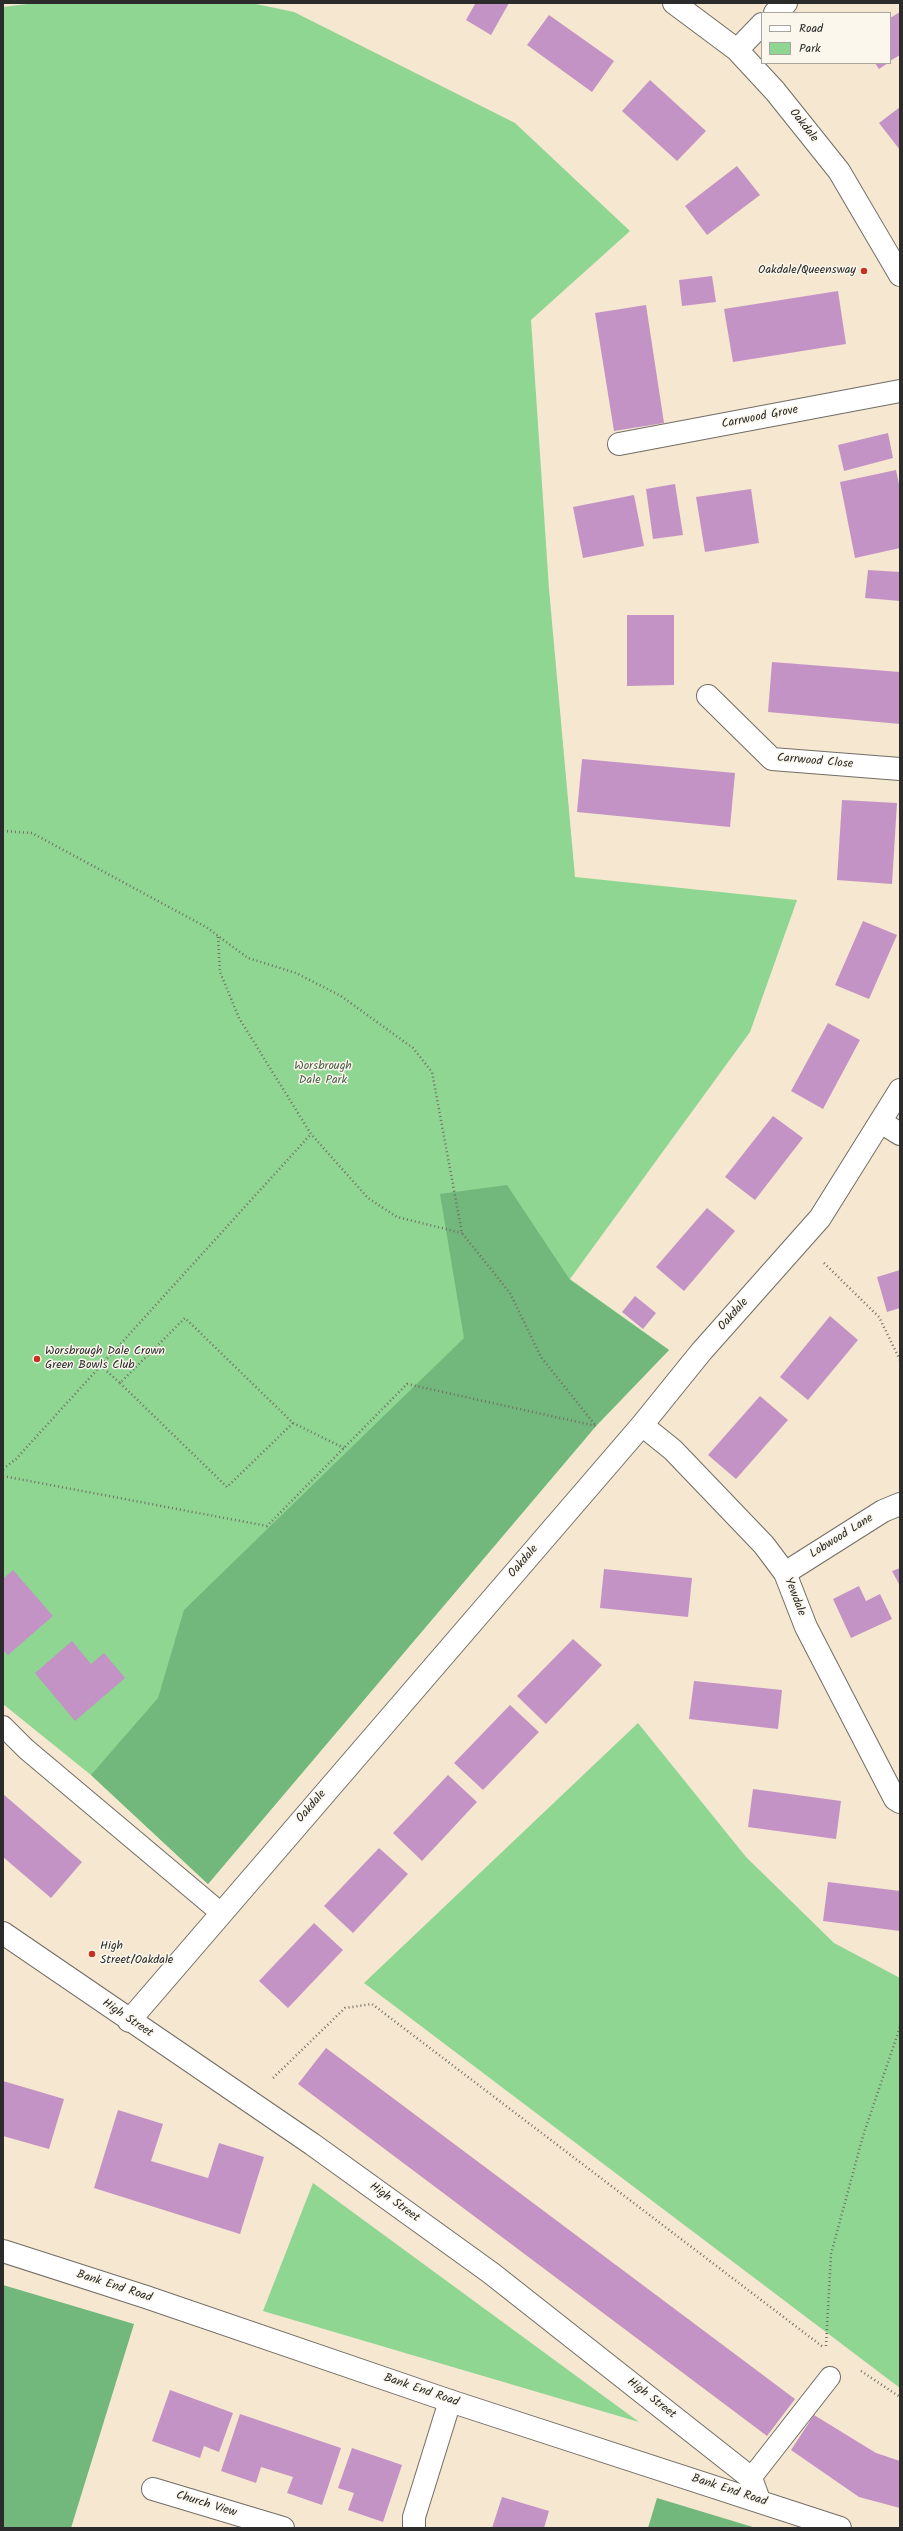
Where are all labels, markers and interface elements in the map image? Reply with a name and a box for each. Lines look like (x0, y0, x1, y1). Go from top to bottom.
legend (761, 12, 891, 64)
text: Road (799, 19, 823, 38)
text: Park (799, 39, 821, 58)
street label: Oakdale (785, 106, 821, 146)
place label: Oakdale/Queensway (758, 264, 856, 278)
marker: Oakdale/Queensway (859, 266, 869, 276)
street label: Carrwood Grove (720, 404, 800, 432)
street label: Carrwood Close (776, 751, 854, 773)
park label: Worsbrough Dale Park (294, 1060, 352, 1088)
street label: Oakdale (716, 1296, 752, 1334)
place label: Worsbrough Dale Crown Green Bowls Club (45, 1345, 165, 1373)
marker: Worsbrough Dale Crown Green Bowls Club (32, 1354, 42, 1364)
street label: Lobwood Lane (808, 1512, 876, 1562)
street label: Oakdale (506, 1543, 542, 1581)
street label: Yewdale (780, 1576, 808, 1618)
street label: Oakdale (294, 1788, 330, 1826)
place label: High Street/Oakdale (100, 1940, 173, 1968)
marker: High Street/Oakdale (87, 1949, 97, 1959)
street label: High Street (99, 1997, 155, 2041)
street label: High Street (366, 2180, 422, 2226)
street label: Bank End Road (75, 2268, 153, 2306)
street label: Bank End Road (382, 2371, 460, 2411)
street label: High Street (624, 2375, 678, 2423)
street label: Bank End Road (690, 2472, 768, 2510)
street label: Church View (174, 2489, 238, 2521)

